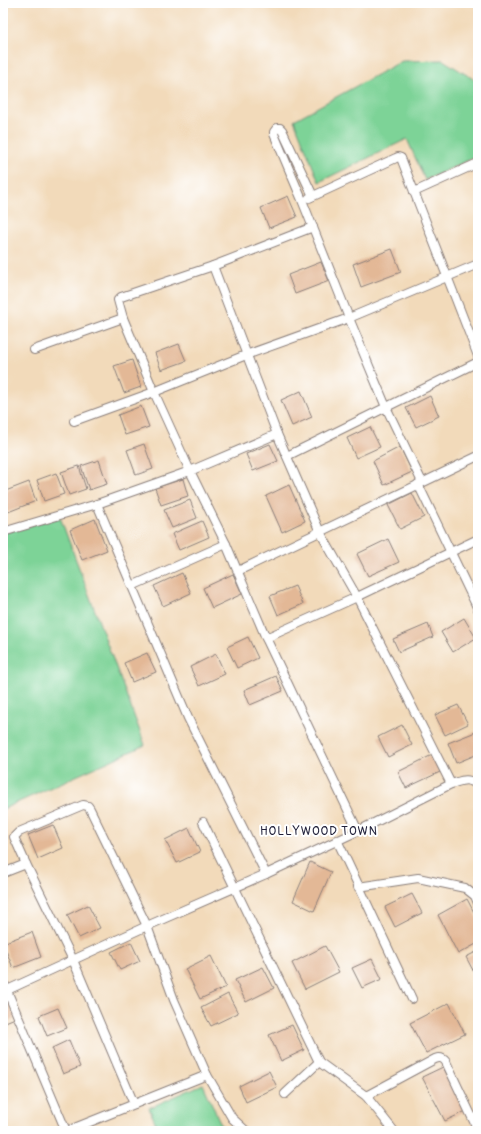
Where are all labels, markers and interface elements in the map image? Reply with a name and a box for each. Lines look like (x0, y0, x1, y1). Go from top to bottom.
district label: HOLLYWOOD TOWN (260, 824, 378, 839)

